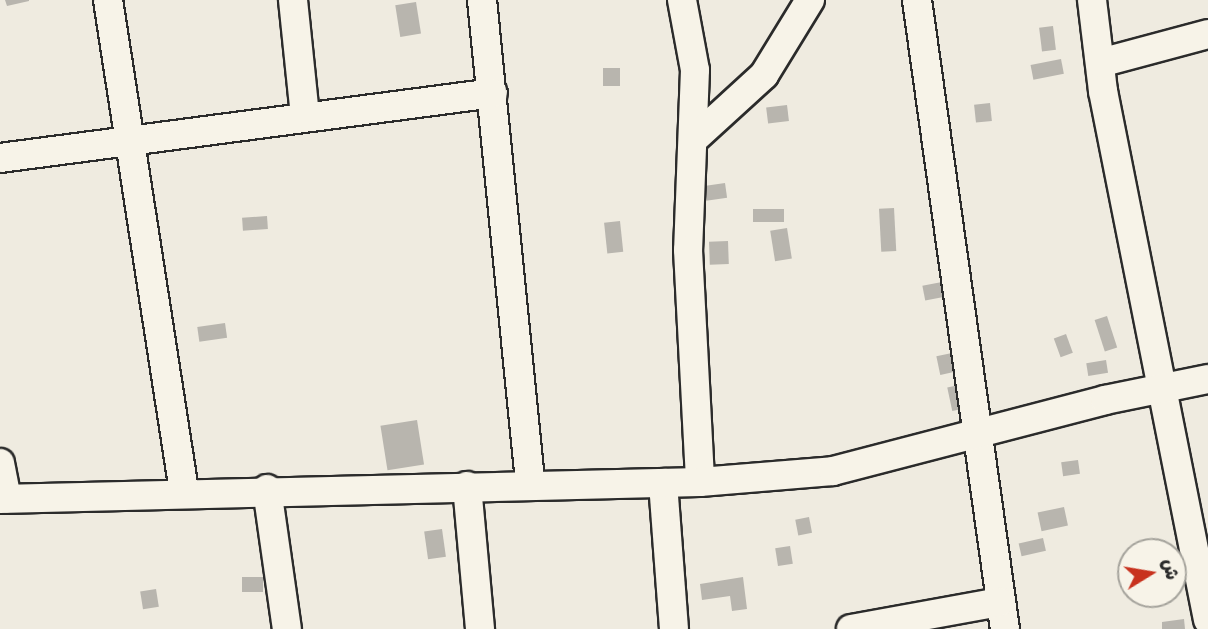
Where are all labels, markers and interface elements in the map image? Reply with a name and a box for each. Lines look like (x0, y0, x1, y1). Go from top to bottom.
north arrow (1117, 538, 1187, 608)
text: ش (1157, 557, 1184, 582)

